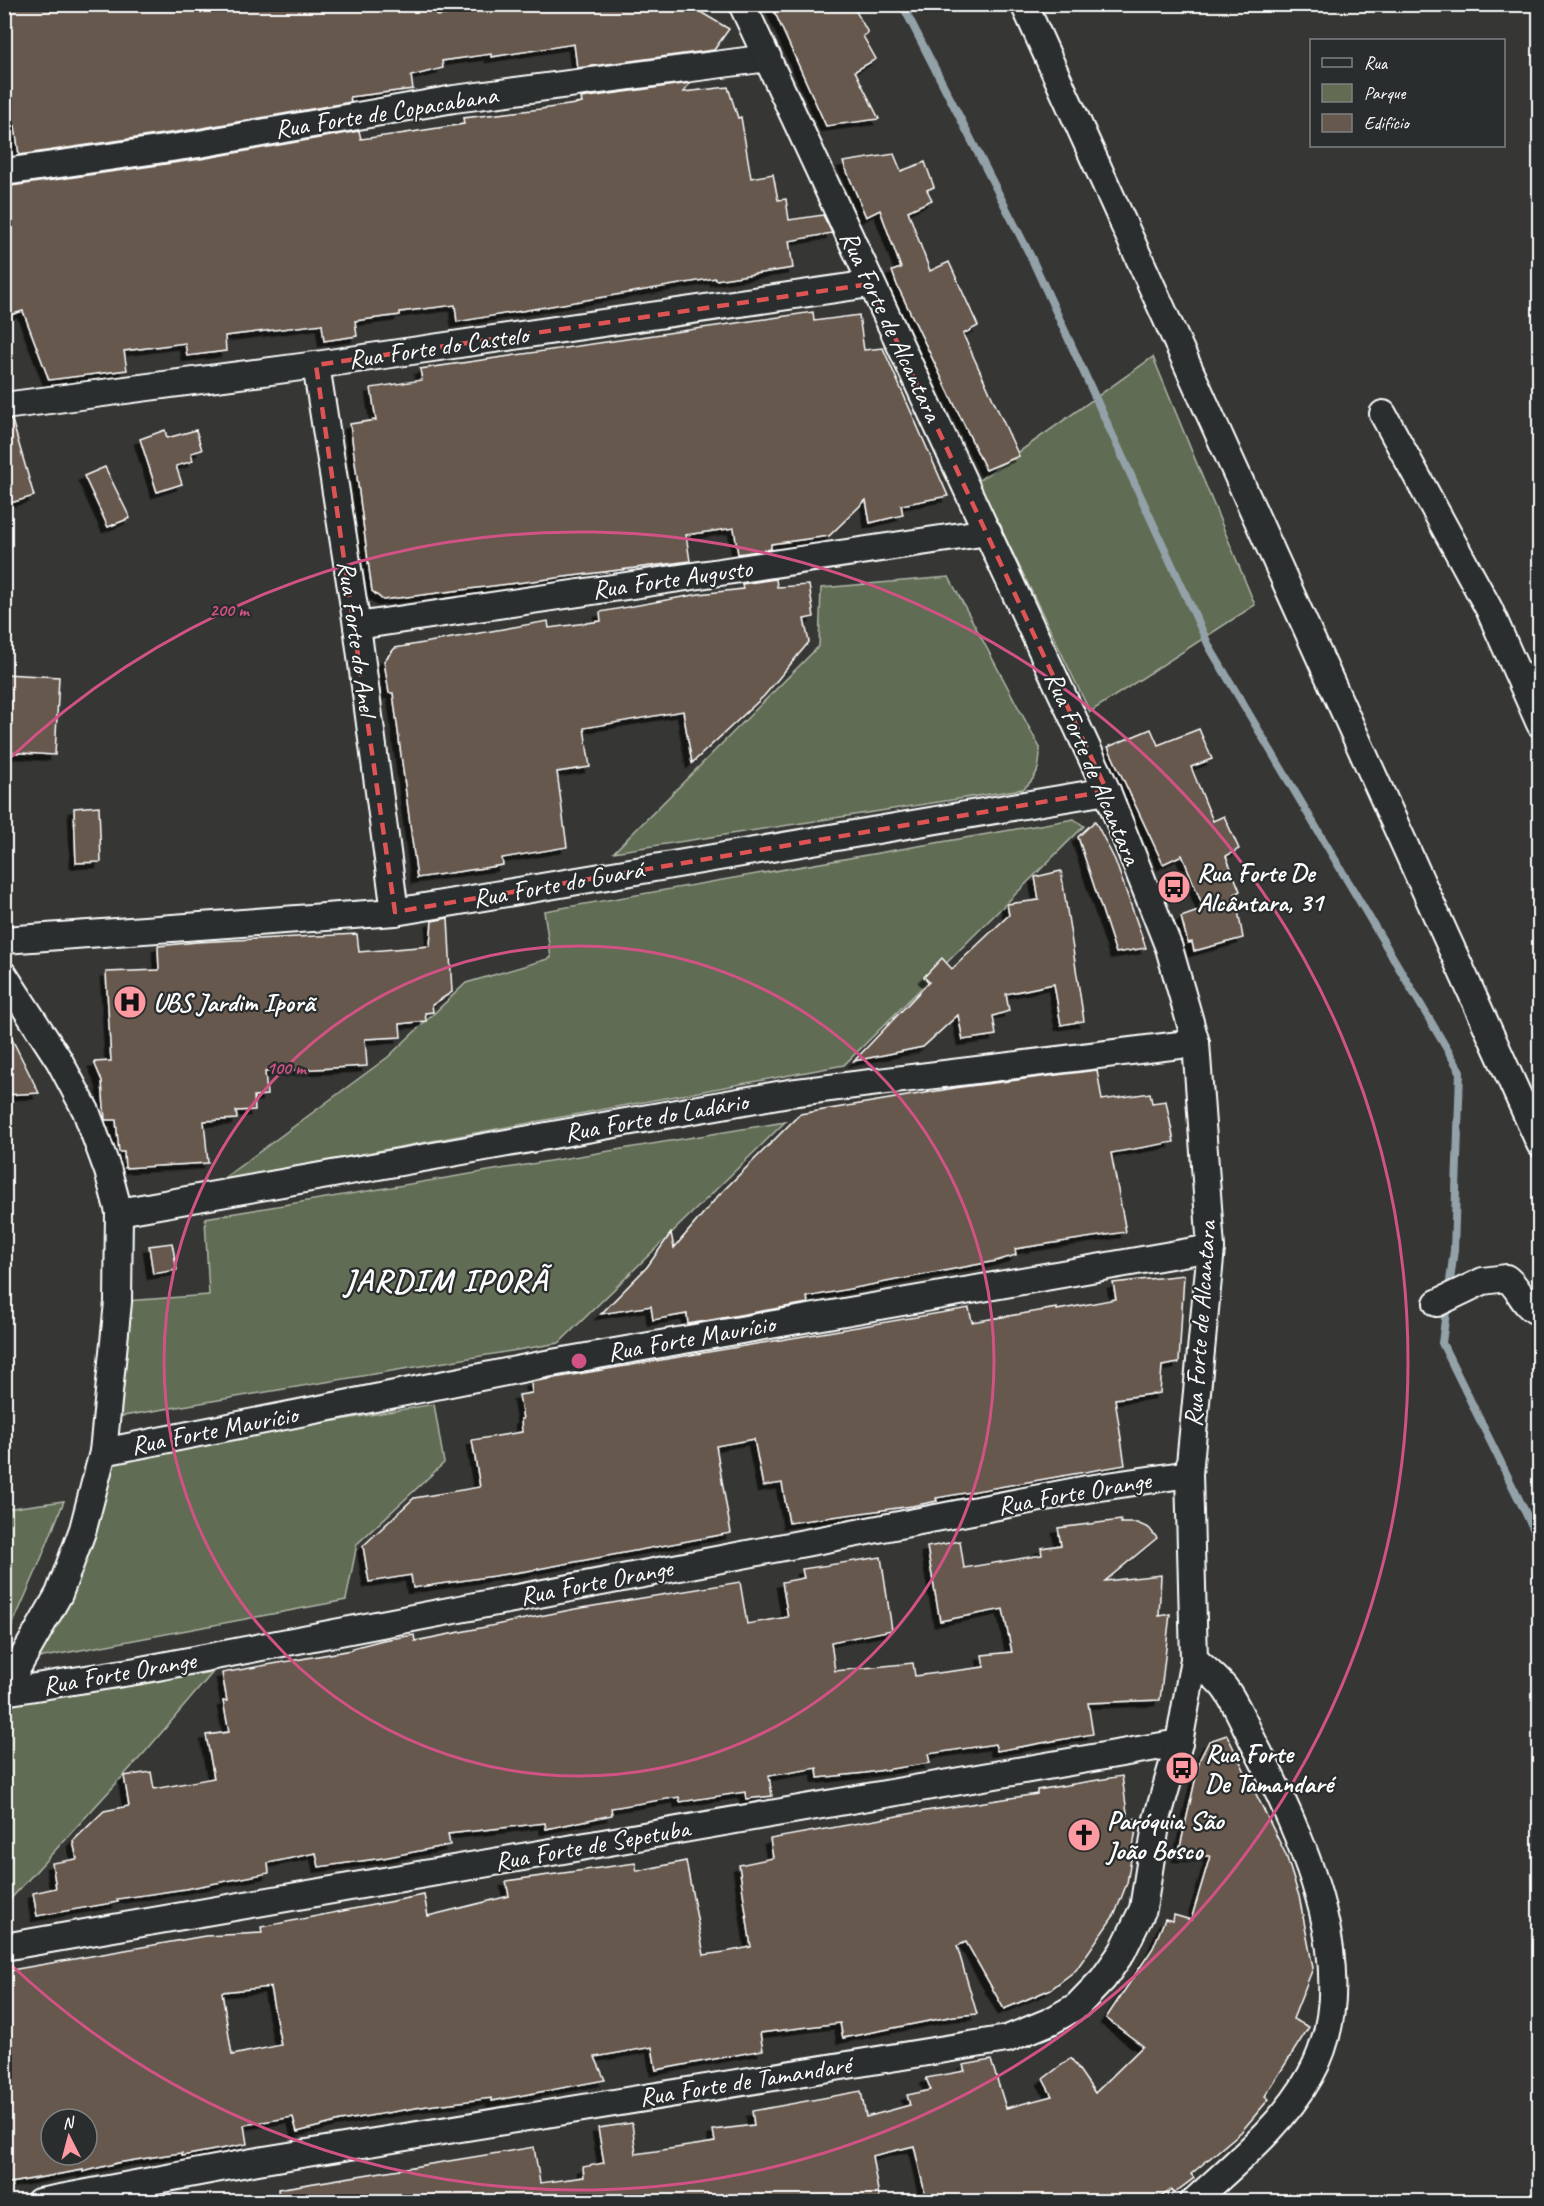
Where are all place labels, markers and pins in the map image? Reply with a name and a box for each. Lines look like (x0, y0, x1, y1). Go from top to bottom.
place label: Rua Forte De Alcântara, 31 (1197, 856, 1326, 919)
bus stop icon: Rua Forte De Alcântara, 31 (1156, 869, 1192, 905)
hospital icon: UBS Jardim Iporã (112, 984, 148, 1020)
place label: UBS Jardim Iporã (153, 986, 318, 1019)
centre of rings (569, 1351, 589, 1371)
place label: Rua Forte De Tamandaré (1205, 1737, 1337, 1800)
bus stop icon: Rua Forte De Tamandaré (1164, 1750, 1200, 1786)
place label: Paróquia São João Bosco (1105, 1804, 1225, 1867)
church icon: Paróquia São João Bosco (1066, 1817, 1102, 1853)

